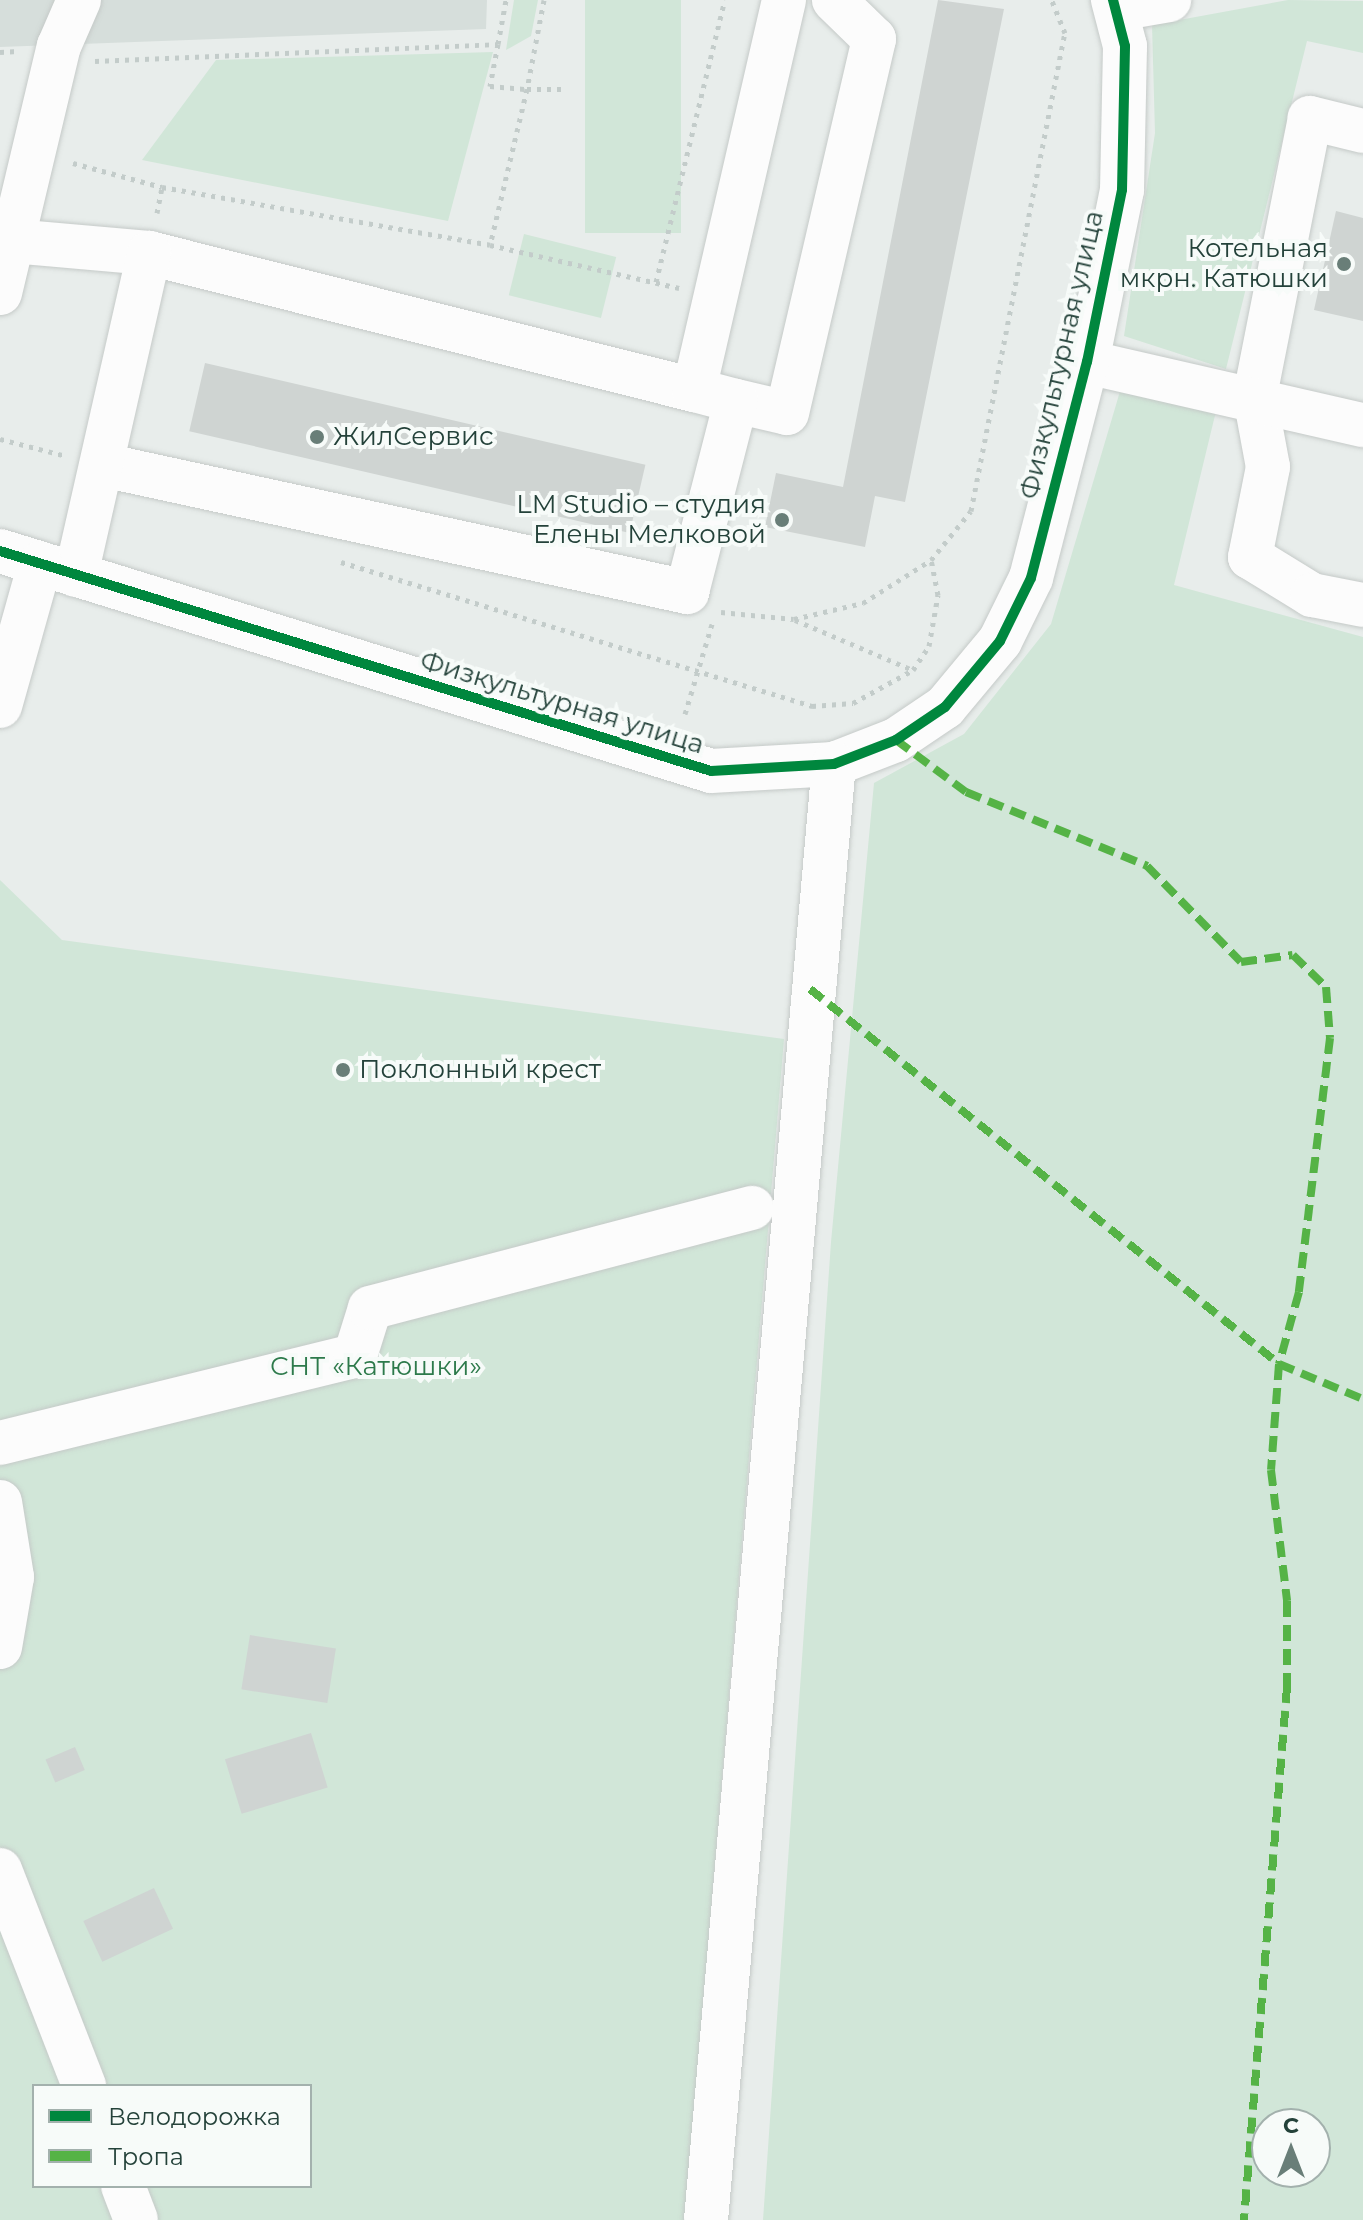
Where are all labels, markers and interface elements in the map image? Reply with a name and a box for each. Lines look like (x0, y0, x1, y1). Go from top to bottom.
street label: Физкультурная улица (1014, 208, 1110, 502)
place label: Котельная мкрн. Катюшки (1120, 233, 1328, 294)
marker: Котельная мкрн. Катюшки (1335, 255, 1353, 273)
place label: ЖилСервис (333, 421, 494, 453)
marker: ЖилСервис (308, 428, 326, 446)
place label: LM Studio – студия Елены Мелковой (516, 489, 766, 550)
marker: LM Studio – студия Елены Мелковой (773, 511, 791, 529)
street label: Физкультурная улица (416, 645, 708, 761)
place label: Поклонный крест (359, 1054, 601, 1086)
marker: Поклонный крест (334, 1061, 352, 1079)
park label: СНТ «Катюшки» (270, 1351, 482, 1383)
legend (32, 2084, 312, 2188)
text: Велодорожка (108, 2102, 281, 2131)
north arrow (1251, 2108, 1331, 2188)
text: С (1283, 2112, 1299, 2139)
text: Тропа (108, 2142, 184, 2171)

